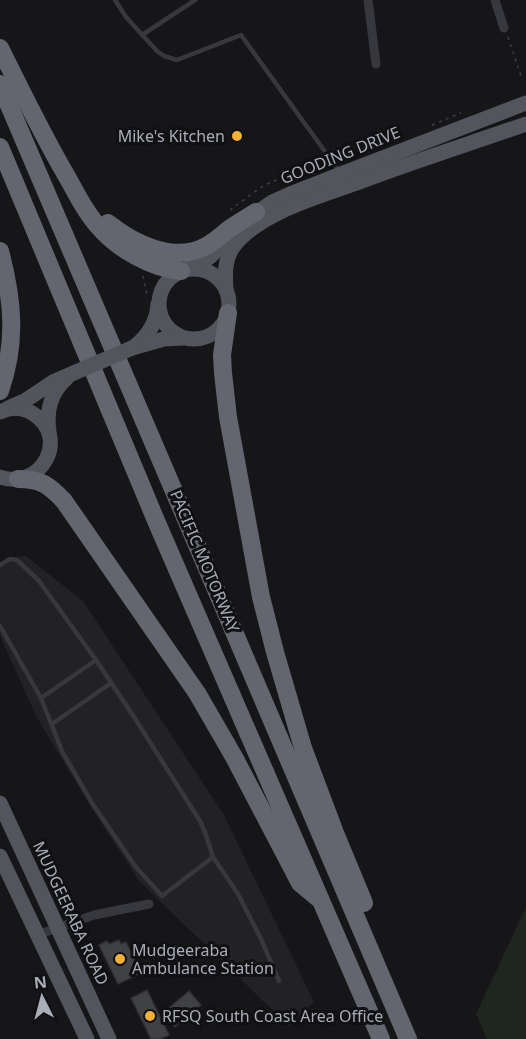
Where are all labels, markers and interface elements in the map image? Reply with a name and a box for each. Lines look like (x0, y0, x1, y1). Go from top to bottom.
street label: GOODING DRIVE (277, 121, 403, 189)
place label: Mike's Kitchen (118, 125, 225, 147)
marker: Mike's Kitchen (230, 129, 244, 143)
street label: PACIFIC MOTORWAY (165, 487, 245, 636)
street label: MUDGEERABA ROAD (28, 838, 114, 988)
place label: Mudgeeraba Ambulance Station (132, 939, 274, 979)
marker: Mudgeeraba Ambulance Station (113, 952, 127, 966)
north arrow (12, 967, 72, 1027)
text: N (33, 970, 48, 994)
place label: RFSQ South Coast Area Office (162, 1005, 383, 1027)
marker: RFSQ South Coast Area Office (143, 1009, 157, 1023)

